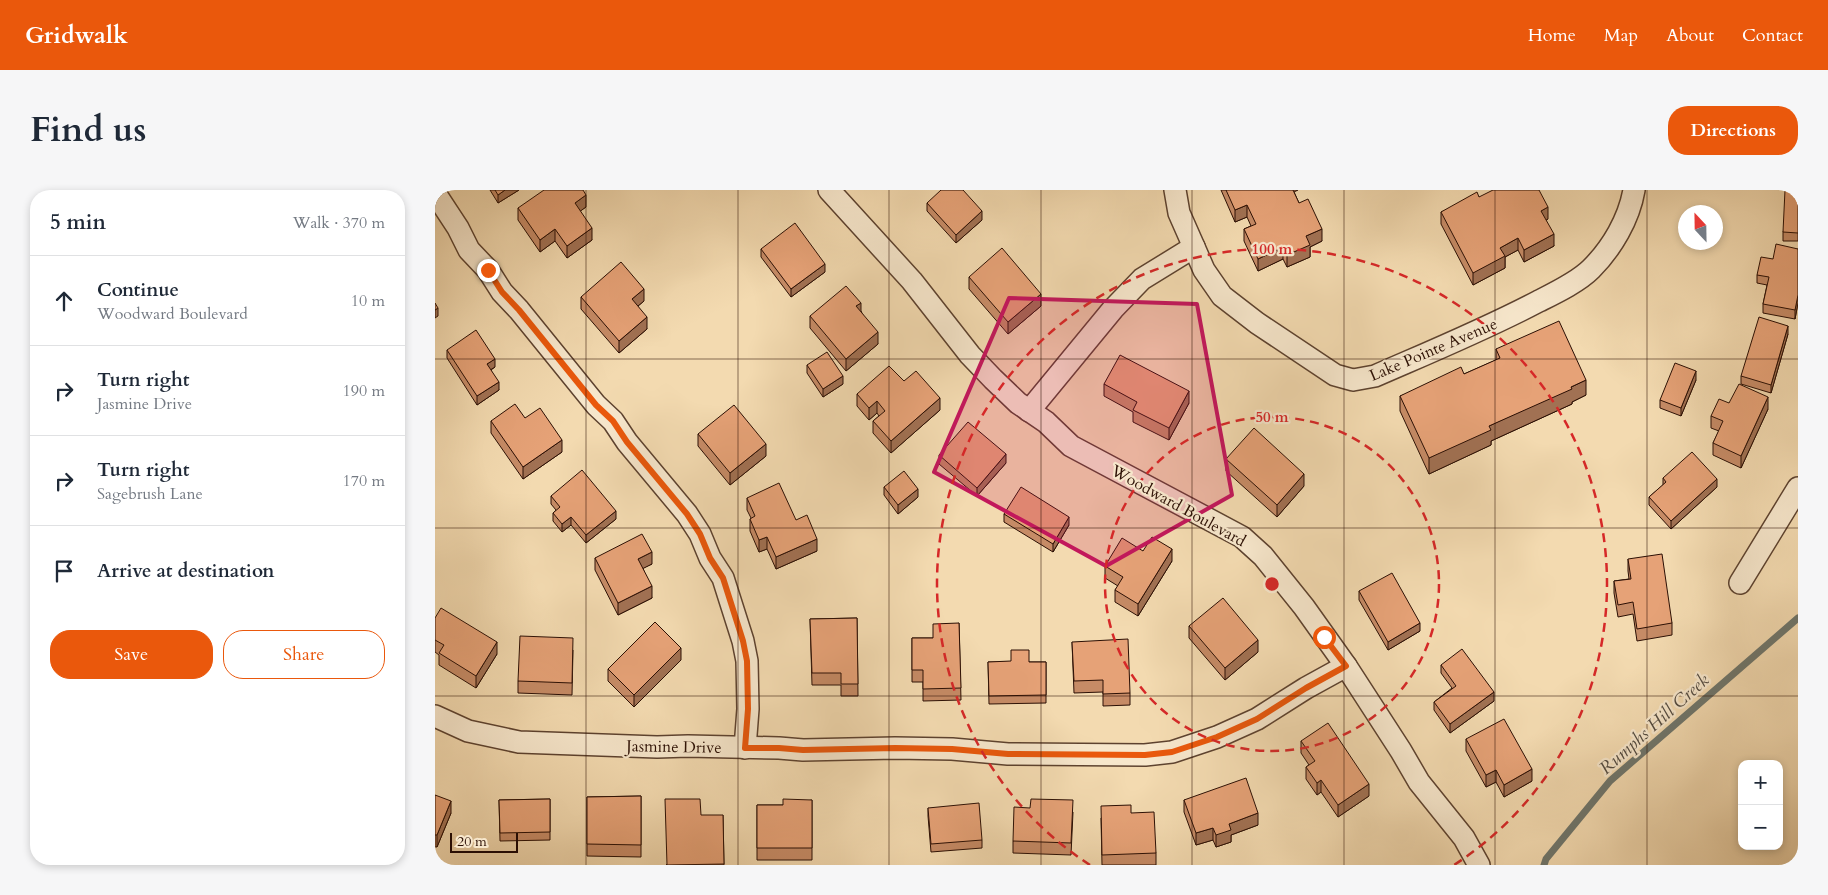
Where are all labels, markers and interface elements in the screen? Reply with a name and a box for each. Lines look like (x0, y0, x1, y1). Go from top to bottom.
text: Gridwalk (25, 19, 128, 52)
text: Home (1528, 23, 1576, 48)
text: Map (1604, 23, 1638, 48)
text: About (1666, 23, 1714, 48)
text: Contact (1742, 23, 1803, 48)
text: Find us (30, 106, 146, 154)
button: Directions (1668, 106, 1798, 155)
north arrow (1678, 205, 1723, 250)
text: 5 min (50, 208, 106, 237)
text: Walk · 370 m (293, 212, 385, 234)
text: 100 m (1252, 239, 1293, 259)
route end (477, 259, 500, 282)
text: Continue (97, 277, 179, 303)
icon: ahead (50, 287, 78, 315)
text: 10 m (351, 290, 385, 312)
text: Woodward Boulevard (97, 303, 248, 325)
street label: Lake Pointe Avenue (1366, 313, 1501, 387)
text: Turn right (97, 367, 189, 393)
icon: right (50, 377, 78, 405)
text: 190 m (343, 380, 385, 402)
text: Jasmine Drive (97, 393, 192, 415)
text: 50 m (1255, 407, 1289, 427)
text: Turn right (97, 457, 189, 483)
street label: Woodward Boulevard (1106, 459, 1250, 552)
icon: right (50, 467, 78, 495)
text: 170 m (343, 470, 385, 492)
text: Sagebrush Lane (97, 483, 203, 505)
icon: arrive (50, 557, 78, 585)
text: Arrive at destination (97, 558, 274, 584)
centre of rings (1263, 575, 1281, 593)
route start (1313, 626, 1336, 649)
button: Save (50, 630, 213, 679)
button: Share (223, 630, 385, 679)
water label: Rumphs Hill Creek (1594, 668, 1715, 781)
street label: Jasmine Drive (624, 735, 722, 759)
map controls (1738, 760, 1783, 850)
button: + (1738, 760, 1783, 805)
button: − (1738, 805, 1783, 850)
scale bar (450, 830, 517, 853)
text: 20 m (457, 832, 487, 851)

